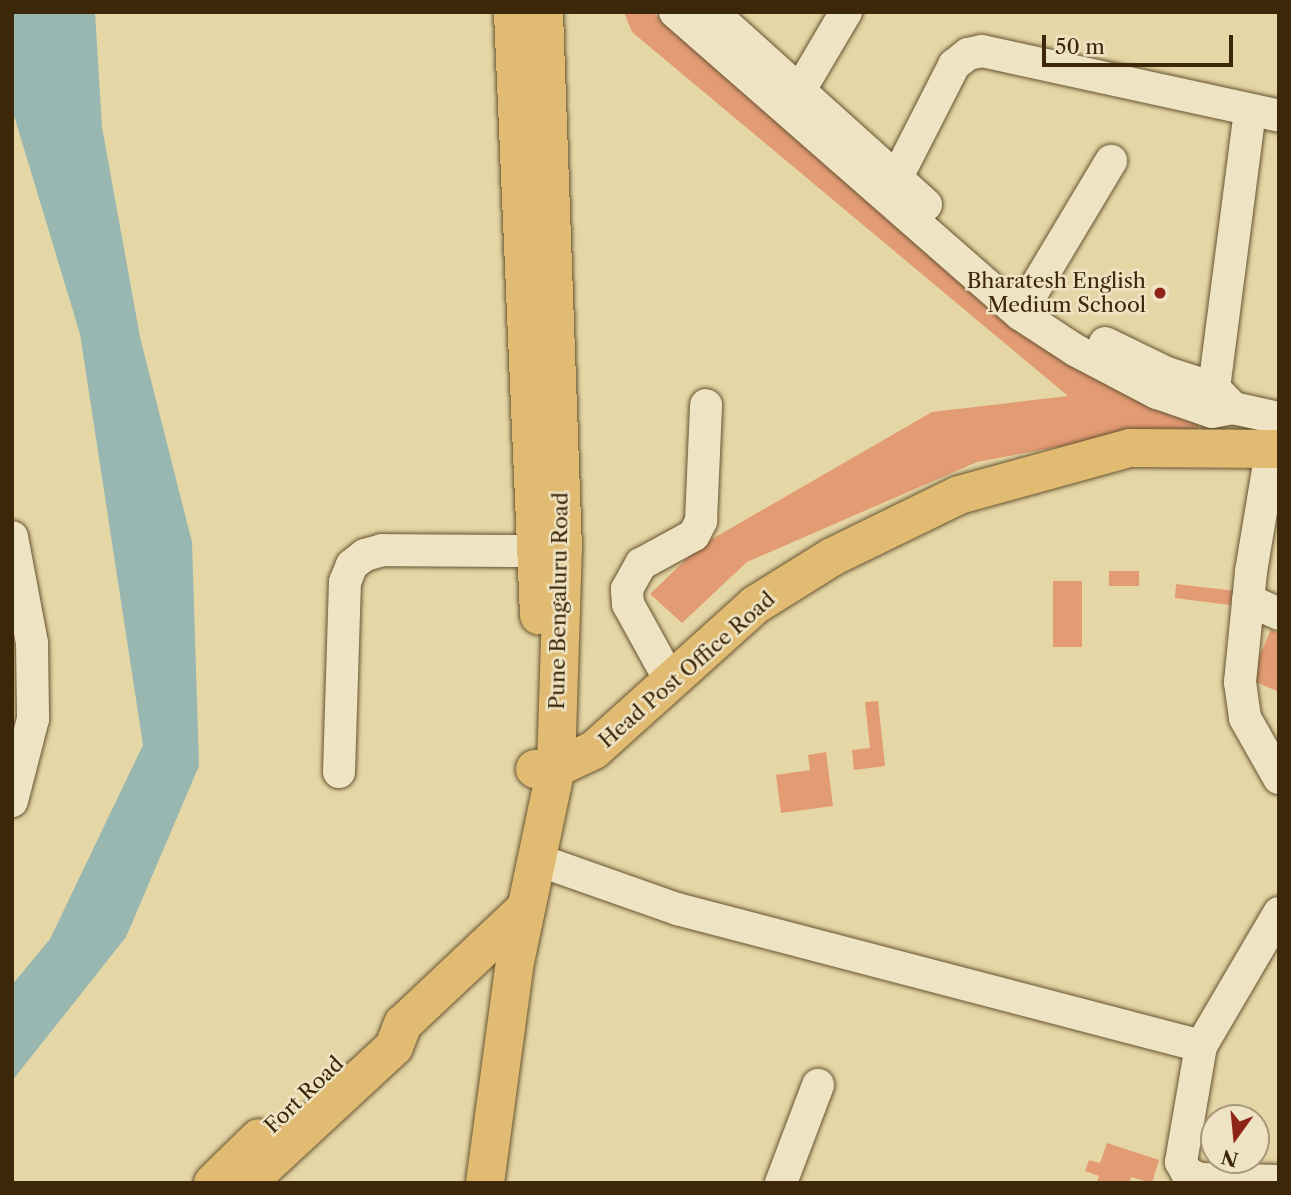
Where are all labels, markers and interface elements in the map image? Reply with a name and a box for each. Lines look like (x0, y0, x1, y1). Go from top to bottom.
scale bar (1046, 21, 1237, 65)
text: 50 m (1055, 34, 1105, 59)
place label: Bharatesh English Medium School (967, 268, 1146, 318)
marker: Bharatesh English Medium School (1152, 285, 1168, 301)
street label: Pune Bengaluru Road (545, 492, 573, 710)
street label: Head Post Office Road (594, 587, 780, 753)
street label: Fort Road (259, 1051, 349, 1139)
north arrow (1200, 1104, 1270, 1174)
text: N (1219, 1145, 1241, 1171)

